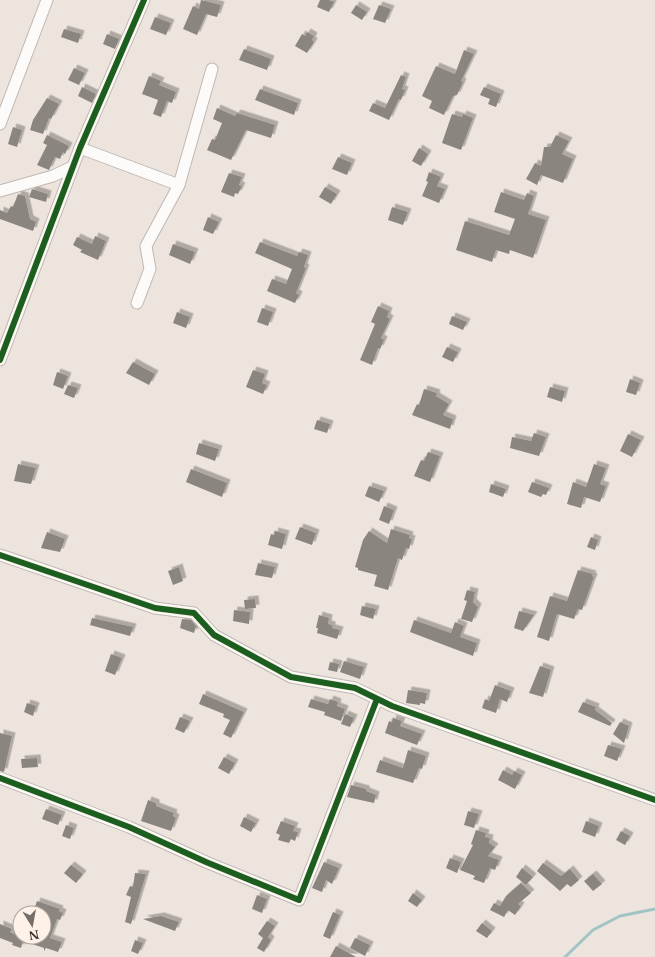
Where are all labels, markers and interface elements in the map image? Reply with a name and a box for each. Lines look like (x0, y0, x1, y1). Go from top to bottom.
north arrow (12, 905, 52, 945)
text: N (27, 927, 40, 943)

